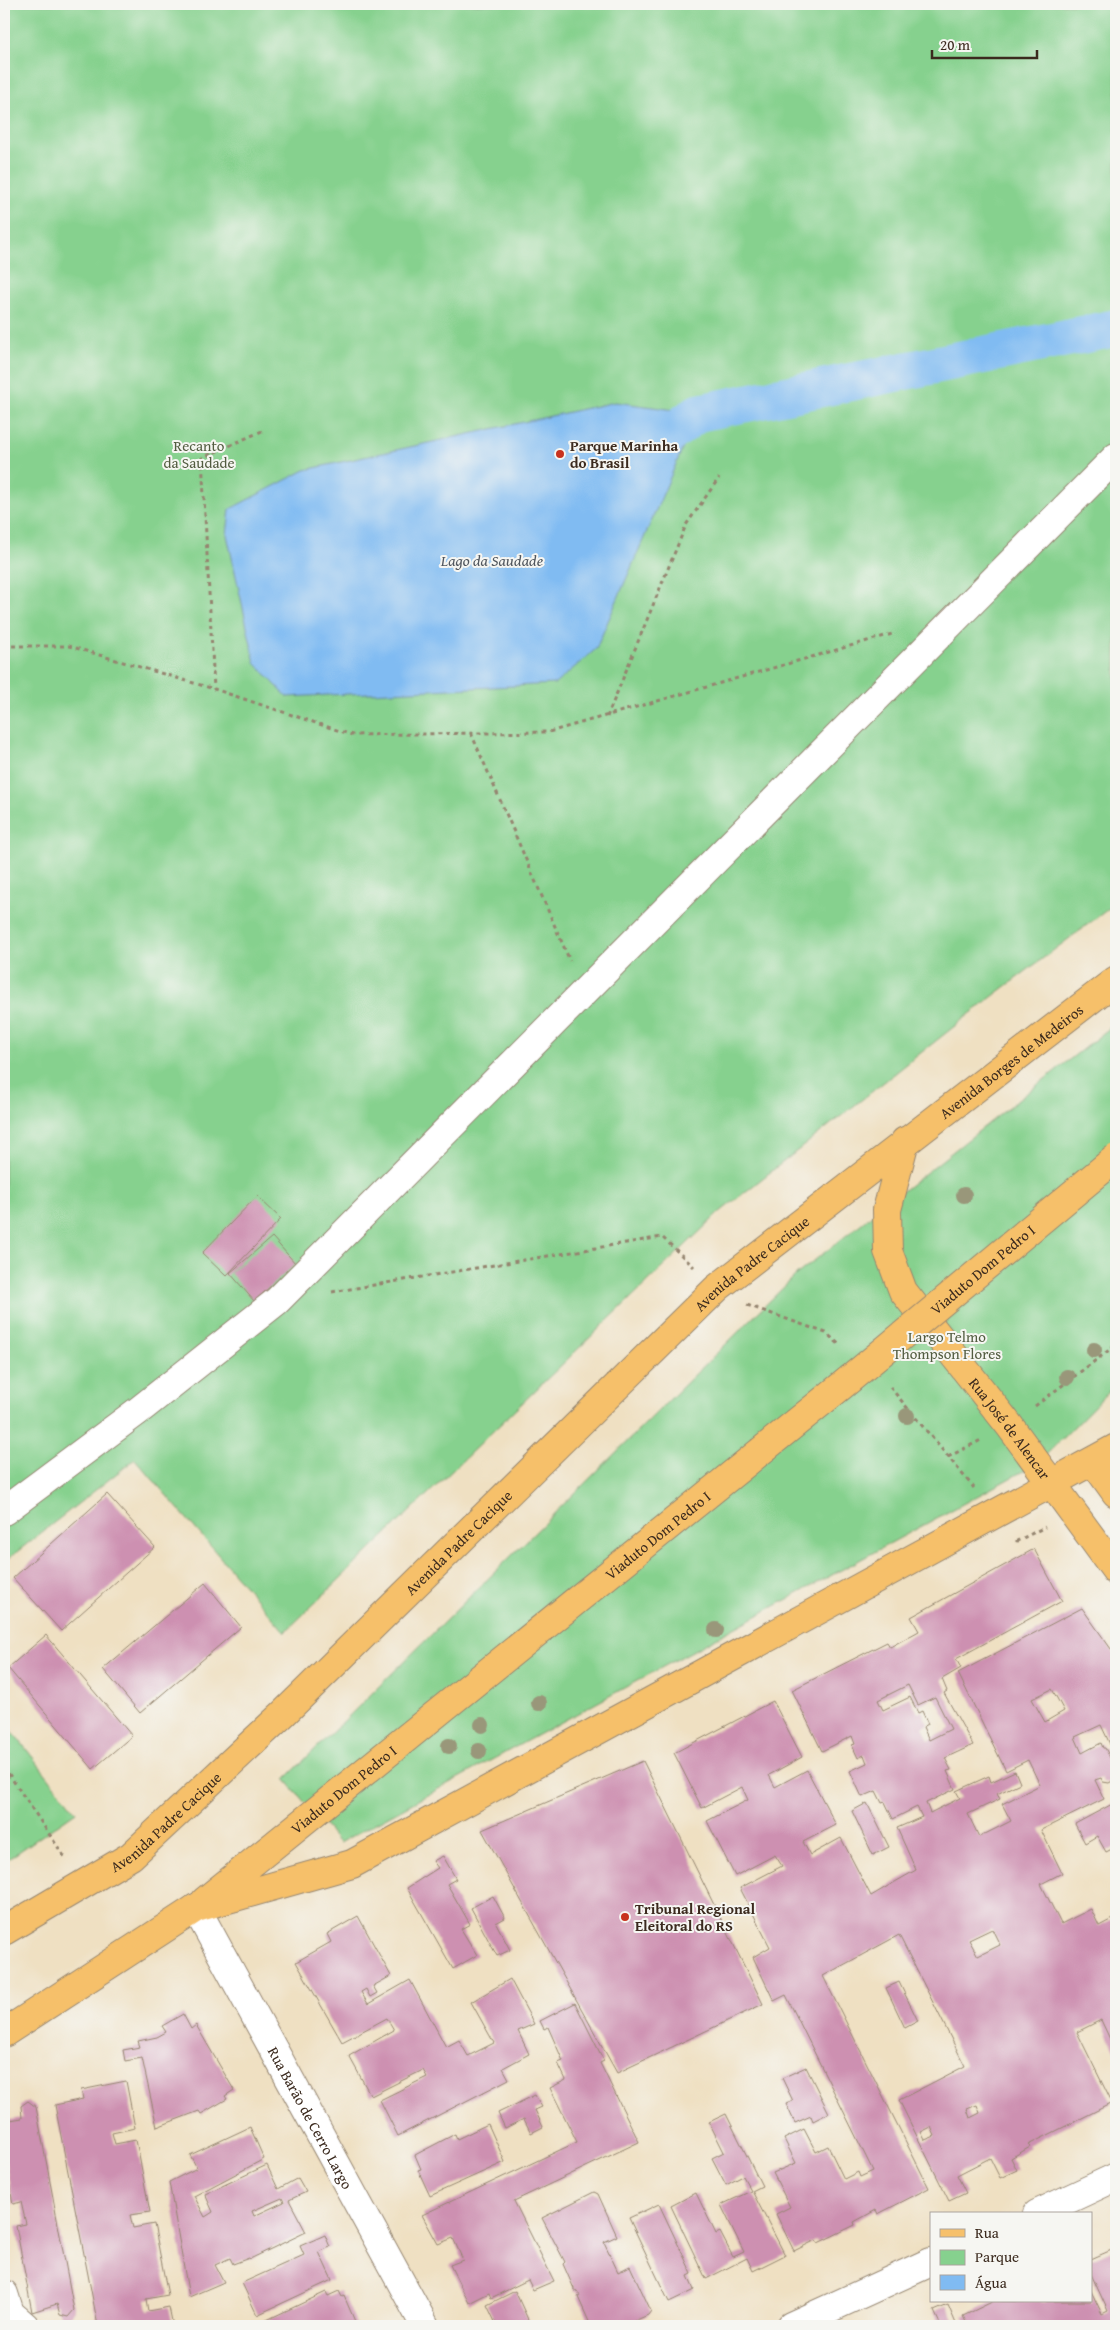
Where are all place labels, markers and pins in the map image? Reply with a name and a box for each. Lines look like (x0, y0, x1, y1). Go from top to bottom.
place label: Parque Marinha do Brasil (570, 435, 679, 473)
marker: Parque Marinha do Brasil (554, 448, 566, 460)
place label: Tribunal Regional Eleitoral do RS (635, 1898, 755, 1936)
marker: Tribunal Regional Eleitoral do RS (619, 1911, 631, 1923)

